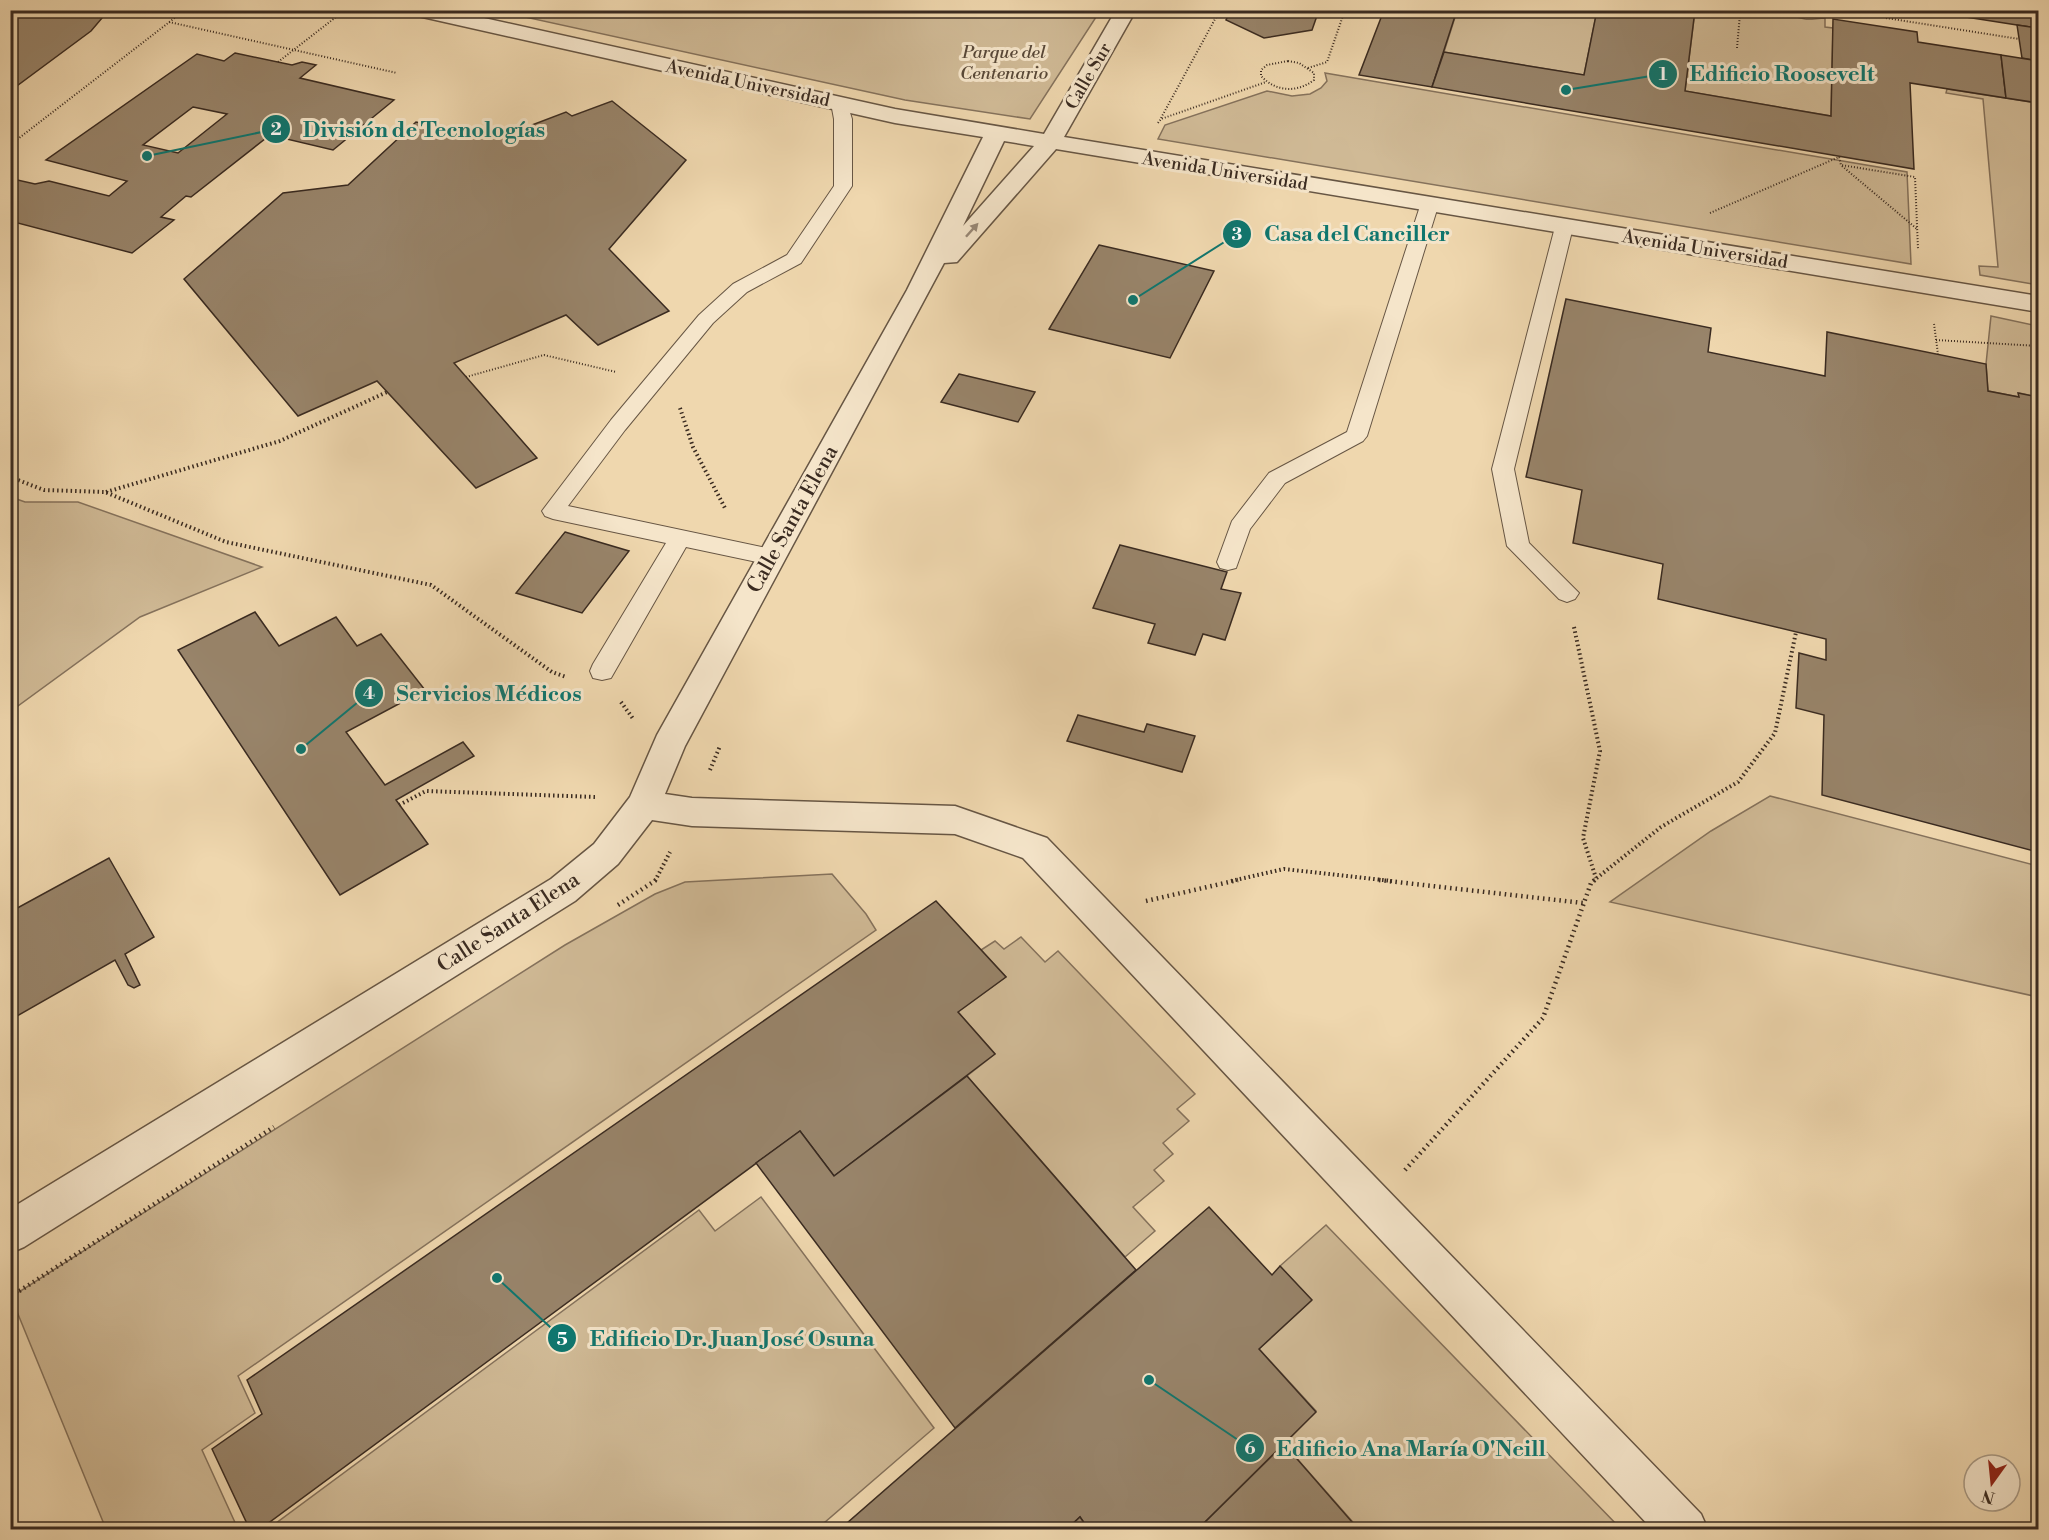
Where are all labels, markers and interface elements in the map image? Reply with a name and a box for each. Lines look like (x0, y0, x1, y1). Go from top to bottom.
street label: Calle Sur (1060, 39, 1117, 114)
park label: Parque del Centenario (960, 41, 1048, 85)
callout: Edificio Roosevelt (1648, 54, 1887, 94)
street label: Avenida Universidad (663, 55, 833, 112)
text: Edificio Roosevelt (1689, 61, 1875, 88)
text: 1 (1659, 63, 1668, 86)
callout: División de Tecnologías (261, 109, 557, 149)
text: División de Tecnologías (303, 117, 545, 144)
text: 2 (270, 118, 282, 141)
street label: Avenida Universidad (1139, 147, 1310, 196)
callout: Casa del Canciller (1222, 214, 1462, 254)
text: Casa del Canciller (1264, 221, 1450, 248)
one-way arrow (965, 223, 978, 238)
text: 3 (1232, 223, 1243, 246)
street label: Avenida Universidad (1619, 225, 1790, 274)
street label: Calle Santa Elena (742, 441, 844, 598)
callout: Servicios Médicos (354, 673, 593, 713)
text: Servicios Médicos (396, 681, 582, 708)
text: 4 (363, 682, 375, 705)
street label: Calle Santa Elena (432, 867, 585, 979)
callout: Edificio Dr. Juan José Osuna (547, 1318, 886, 1358)
text: Edificio Dr. Juan José Osuna (590, 1326, 875, 1353)
text: 5 (556, 1328, 568, 1351)
callout: Edificio Ana María O'Neill (1235, 1428, 1558, 1468)
text: Edificio Ana María O'Neill (1276, 1436, 1546, 1463)
text: 6 (1244, 1437, 1256, 1460)
north arrow (1962, 1453, 2022, 1513)
text: N (1979, 1485, 1997, 1508)

